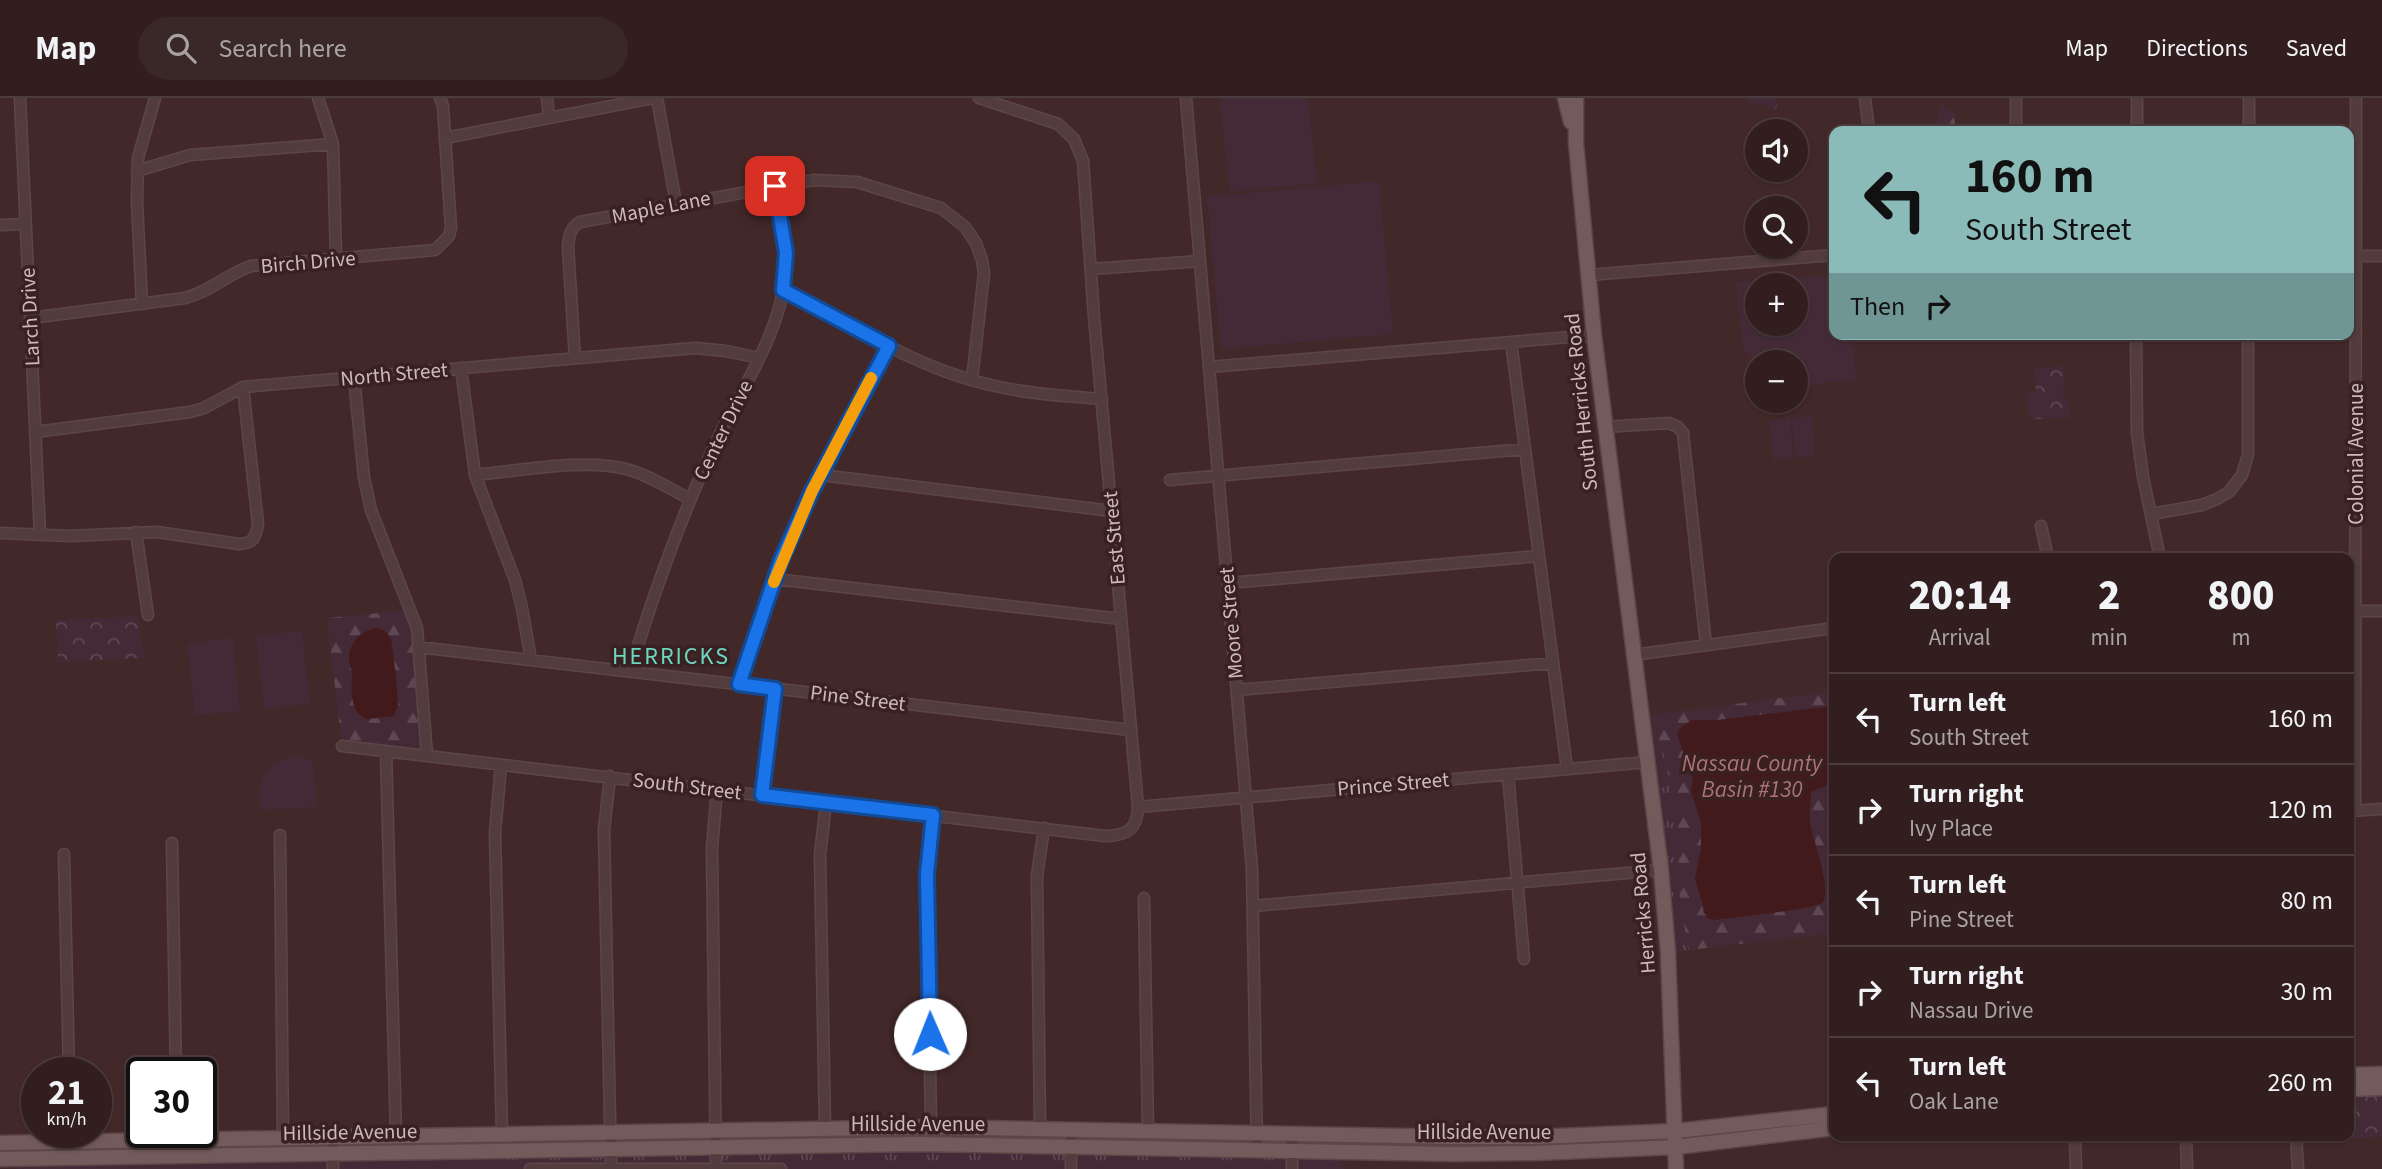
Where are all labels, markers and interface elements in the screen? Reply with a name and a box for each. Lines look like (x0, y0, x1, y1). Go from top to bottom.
search box (138, 17, 628, 80)
text: Map (35, 25, 96, 72)
icon: search (162, 29, 200, 67)
text: Search here (218, 30, 347, 67)
text: Map (2065, 31, 2108, 66)
text: Directions (2146, 31, 2248, 66)
text: Saved (2286, 31, 2347, 66)
map controls (1745, 119, 1808, 413)
button: sound (1745, 119, 1808, 182)
text: 160 m (1965, 142, 2094, 212)
icon: left (1850, 154, 1941, 245)
pin (745, 156, 805, 216)
icon: arrive (756, 167, 794, 205)
street label: Maple Lane (609, 183, 713, 231)
button: search (1745, 196, 1808, 259)
text: South Street (1965, 207, 2132, 253)
street label: Birch Drive (259, 243, 357, 281)
street label: Larch Drive (12, 267, 48, 367)
button: + (1745, 273, 1808, 336)
icon: right (1919, 287, 1957, 325)
text: Then (1850, 288, 1905, 325)
street label: South Herricks Road (1557, 312, 1605, 492)
button: − (1745, 350, 1808, 413)
street label: North Street (339, 354, 449, 394)
street label: Center Drive (686, 375, 760, 485)
street label: Colonial Avenue (2341, 383, 2371, 525)
street label: East Street (1095, 490, 1133, 586)
street label: Moore Street (1211, 566, 1251, 680)
text: 20:14 (1908, 566, 2011, 626)
text: 2 (2098, 566, 2120, 626)
text: 800 (2207, 566, 2275, 626)
text: Arrival (1929, 621, 1991, 654)
text: min (2091, 621, 2128, 654)
text: m (2231, 621, 2250, 654)
district label: HERRICKS (612, 639, 730, 674)
street label: Pine Street (809, 677, 907, 719)
text: Turn left (1909, 684, 2006, 721)
icon: left (1850, 700, 1888, 738)
text: 160 m (2267, 700, 2333, 737)
text: South Street (1909, 721, 2029, 754)
water label: Nassau County Basin #130 (1682, 747, 1824, 806)
street label: South Street (631, 764, 743, 808)
street label: Prince Street (1336, 764, 1450, 804)
text: Turn right (1909, 775, 2024, 812)
icon: right (1850, 791, 1888, 829)
text: 120 m (2267, 791, 2333, 828)
text: Ivy Place (1909, 812, 1993, 845)
street label: Herricks Road (1623, 851, 1663, 975)
text: Turn left (1909, 866, 2006, 903)
icon: left (1850, 882, 1888, 920)
text: 80 m (2280, 882, 2333, 919)
text: Pine Street (1909, 903, 2014, 936)
text: Turn right (1909, 957, 2024, 994)
icon: right (1850, 973, 1888, 1011)
text: 30 m (2280, 973, 2333, 1010)
text: Nassau Drive (1909, 994, 2033, 1027)
position arrow (893, 997, 967, 1071)
text: Turn left (1909, 1048, 2006, 1085)
speed limit sign: 30 (126, 1057, 217, 1148)
icon: left (1850, 1064, 1888, 1102)
text: 260 m (2267, 1064, 2333, 1101)
text: 21 (48, 1068, 85, 1118)
text: Oak Lane (1909, 1085, 1999, 1118)
text: km/h (47, 1107, 86, 1132)
street label: Hillside Avenue (851, 1109, 985, 1139)
street label: Hillside Avenue (282, 1116, 418, 1148)
street label: Hillside Avenue (1417, 1117, 1551, 1147)

